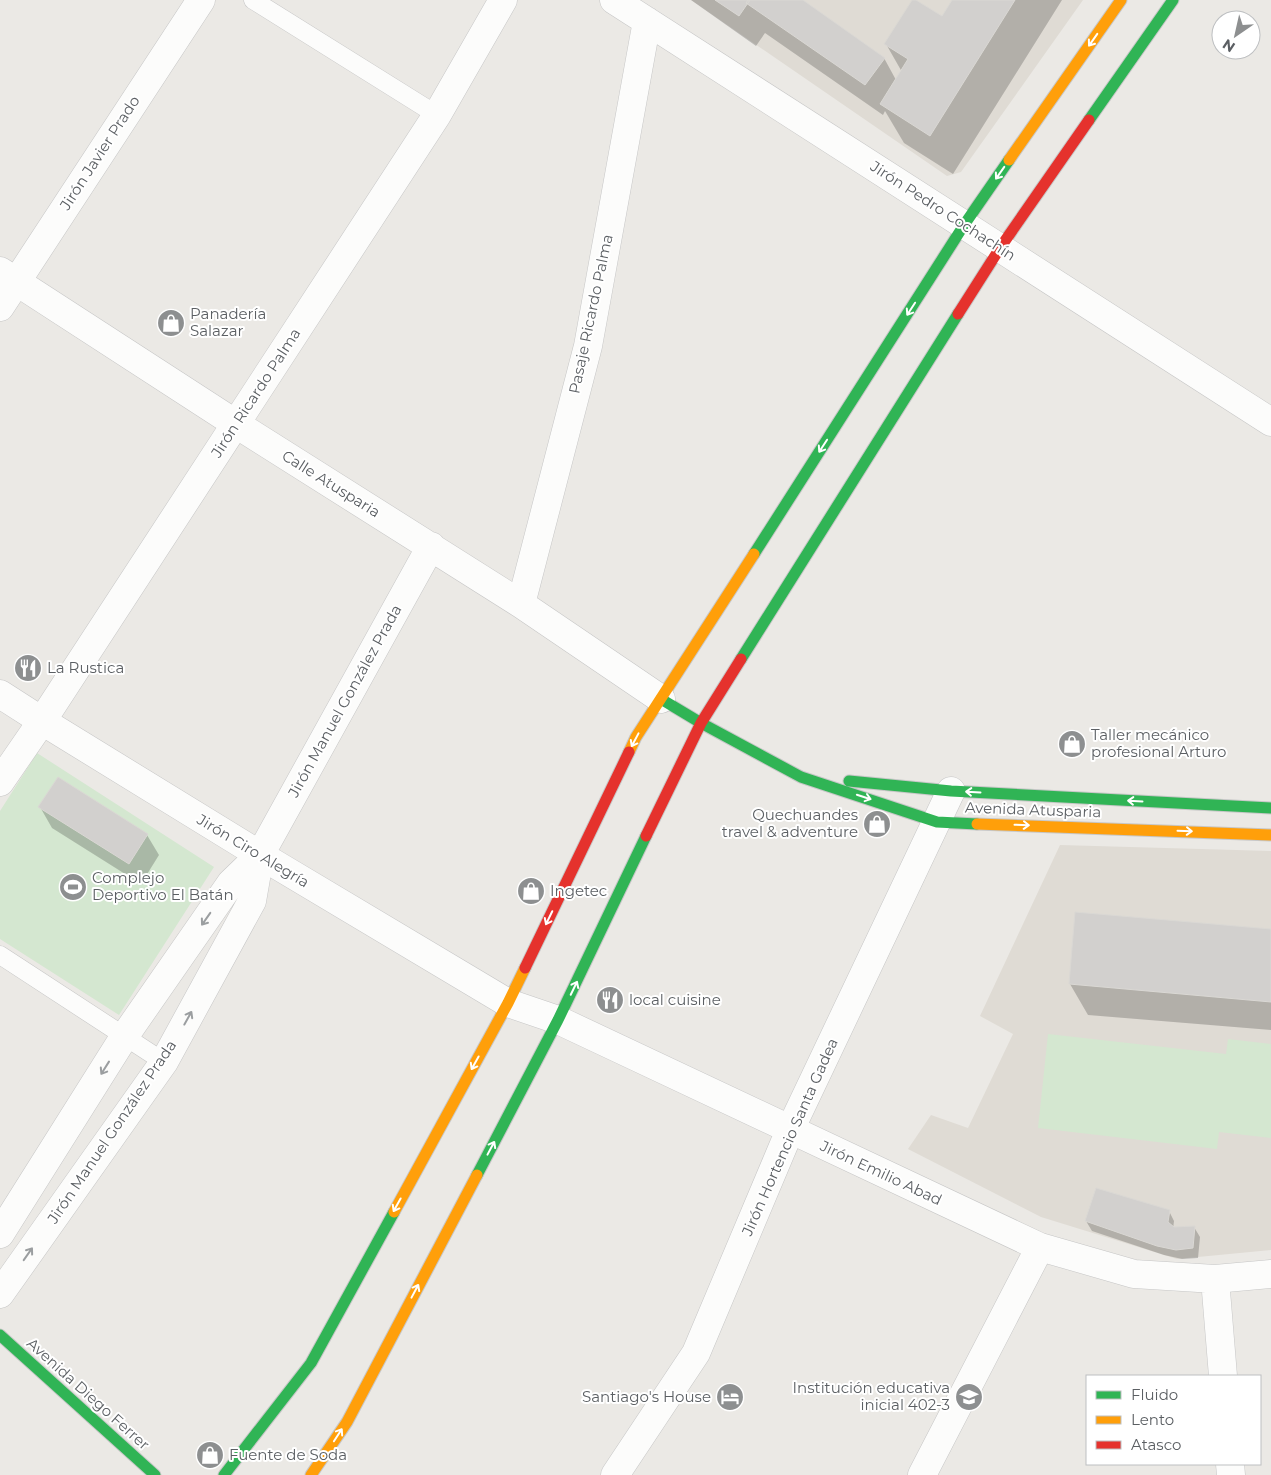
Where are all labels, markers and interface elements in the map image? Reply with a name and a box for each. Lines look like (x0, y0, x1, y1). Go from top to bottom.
north arrow (1211, 10, 1261, 60)
one-way arrow (1088, 33, 1098, 47)
text: N (1219, 35, 1238, 56)
street label: Jirón Javier Prado (55, 92, 144, 214)
street label: Jirón Pedro Cochachín (866, 156, 1020, 265)
one-way arrow (995, 166, 1005, 180)
street label: Pasaje Ricardo Palma (564, 233, 617, 395)
one-way arrow (905, 301, 915, 315)
place label: Panadería Salazar (190, 304, 266, 340)
shop icon: Panadería Salazar (156, 308, 186, 338)
street label: Jirón Ricardo Palma (206, 324, 305, 462)
one-way arrow (818, 438, 828, 452)
street label: Calle Atusparia (279, 446, 384, 521)
street label: Jirón Manuel González Prada (283, 601, 406, 801)
restaurant icon: La Rustica (13, 653, 43, 683)
place label: La Rustica (47, 658, 124, 677)
place label: Taller mecánico profesional Arturo (1091, 725, 1227, 761)
shop icon: Taller mecánico profesional Arturo (1057, 729, 1087, 759)
one-way arrow (630, 733, 640, 748)
one-way arrow (965, 787, 981, 796)
one-way arrow (855, 793, 871, 803)
one-way arrow (1127, 796, 1143, 805)
street label: Avenida Atusparia (965, 798, 1102, 821)
place label: Quechuandes travel & adventure (722, 805, 858, 841)
street label: Jirón Ciro Alegría (193, 809, 313, 892)
shop icon: Quechuandes travel & adventure (862, 809, 892, 839)
one-way arrow (1014, 820, 1030, 830)
one-way arrow (1176, 826, 1192, 836)
place label: Complejo Deportivo El Batán (92, 868, 234, 904)
sports icon: Complejo Deportivo El Batán (58, 872, 88, 902)
shop icon: Ingetec (516, 876, 546, 906)
place label: Ingetec (550, 881, 607, 900)
one-way arrow (544, 910, 553, 925)
one-way arrow (201, 912, 211, 926)
one-way arrow (569, 981, 579, 996)
restaurant icon: local cuisine (595, 985, 625, 1015)
place label: local cuisine (629, 990, 721, 1009)
one-way arrow (183, 1011, 193, 1026)
street label: Jirón Hortencio Santa Gadea (737, 1035, 842, 1240)
street label: Jirón Manuel González Prada (42, 1036, 180, 1228)
one-way arrow (470, 1055, 480, 1070)
one-way arrow (99, 1060, 109, 1074)
street label: Jirón Emilio Abad (816, 1136, 945, 1209)
one-way arrow (486, 1140, 496, 1155)
one-way arrow (392, 1198, 402, 1213)
one-way arrow (23, 1247, 33, 1261)
one-way arrow (410, 1284, 420, 1299)
street label: Avenida Diego Ferrer (23, 1333, 154, 1454)
legend (1086, 1375, 1261, 1465)
place label: Institución educativa inicial 402-3 (793, 1378, 950, 1414)
hotel icon: Santiago's House (715, 1382, 745, 1412)
school or university icon: Institución educativa inicial 402-3 (954, 1382, 984, 1412)
text: Fluido (1131, 1385, 1178, 1404)
place label: Santiago's House (582, 1387, 711, 1406)
text: Lento (1131, 1410, 1174, 1429)
one-way arrow (333, 1428, 343, 1442)
text: Atasco (1131, 1435, 1181, 1454)
shop icon: Fuente de Soda (195, 1440, 225, 1470)
place label: Fuente de Soda (229, 1445, 347, 1464)

